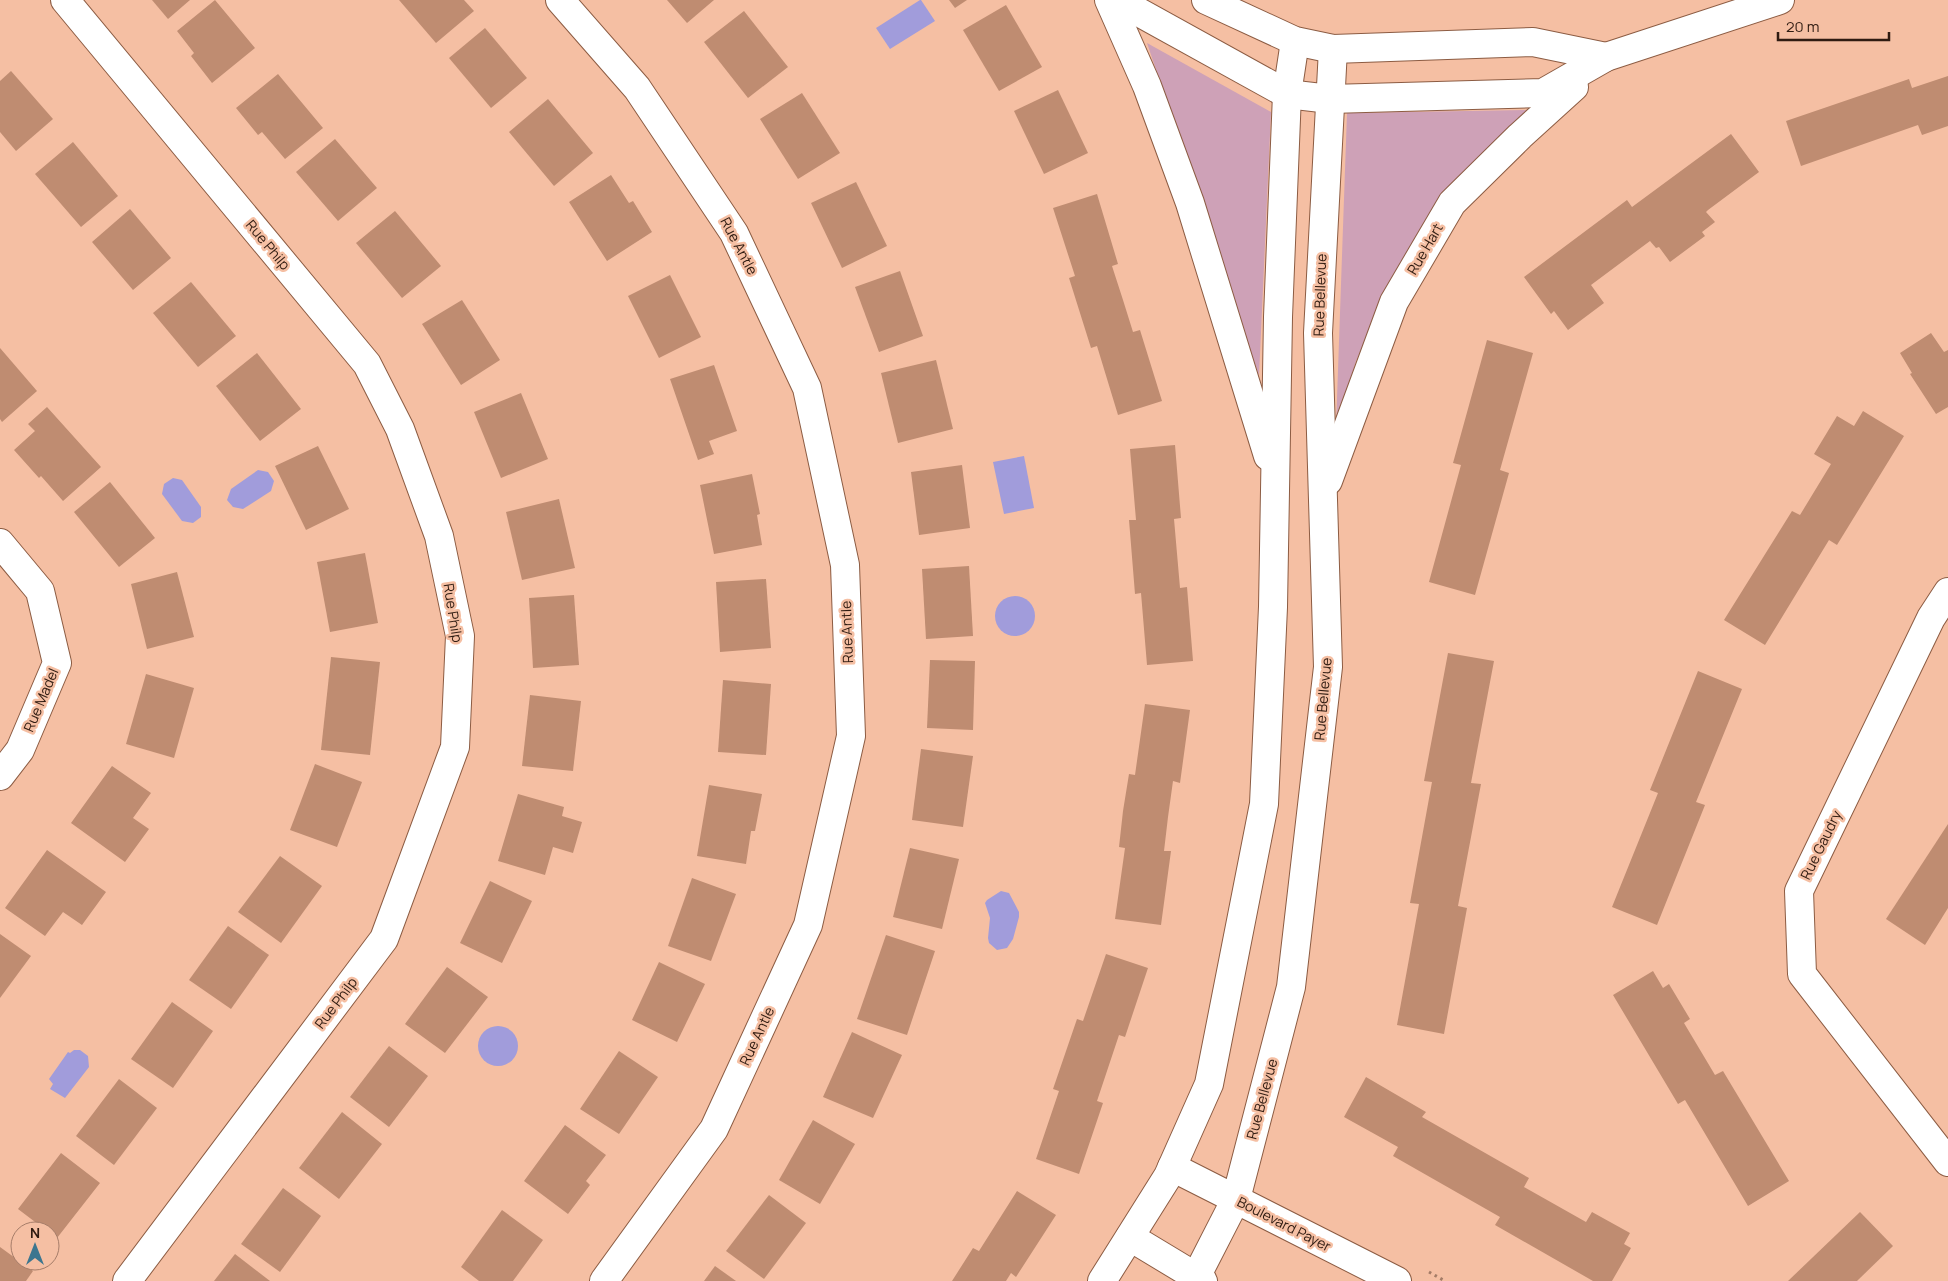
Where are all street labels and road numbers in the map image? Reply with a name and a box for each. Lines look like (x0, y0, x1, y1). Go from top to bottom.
street label: Rue Antle (716, 214, 762, 278)
street label: Rue Philp (242, 216, 295, 274)
street label: Rue Hart (1402, 219, 1447, 278)
street label: Rue Bellevue (1309, 253, 1330, 337)
street label: Rue Philp (439, 582, 468, 644)
street label: Rue Antle (836, 601, 857, 664)
street label: Rue Bellevue (1309, 657, 1336, 741)
street label: Rue Madel (19, 665, 62, 735)
street label: Rue Gaudry (1796, 806, 1846, 883)
street label: Rue Philp (310, 973, 361, 1032)
street label: Rue Antle (735, 1004, 778, 1068)
street label: Rue Bellevue (1242, 1056, 1281, 1141)
street label: Boulevard Payer (1234, 1192, 1334, 1255)

